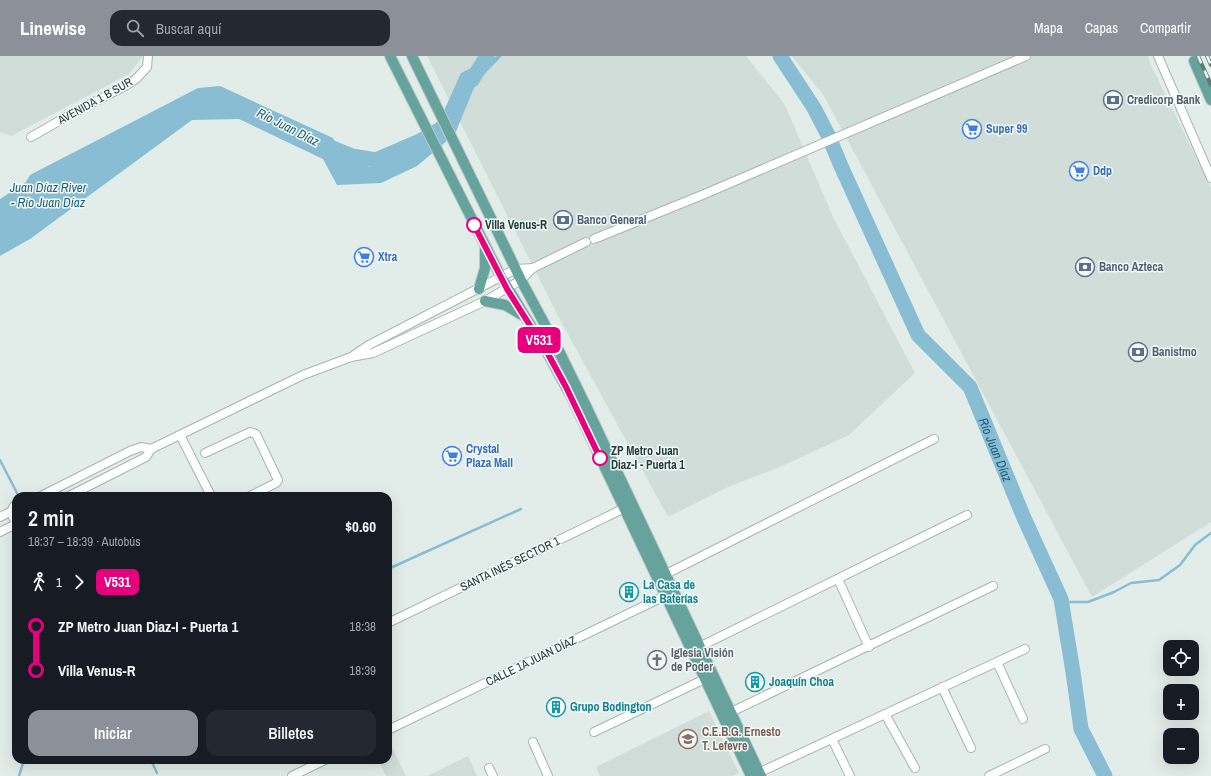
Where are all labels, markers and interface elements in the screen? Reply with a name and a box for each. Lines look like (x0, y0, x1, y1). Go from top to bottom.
search box (110, 10, 390, 46)
text: Linewise (20, 15, 86, 41)
icon: search (124, 17, 146, 39)
text: Buscar aquí (156, 18, 221, 39)
text: Mapa (1034, 19, 1063, 37)
text: Capas (1085, 19, 1118, 37)
text: Compartir (1140, 19, 1191, 37)
street label: AVENIDA 1 B SUR (54, 74, 135, 129)
bank icon: Credicorp Bank (1102, 89, 1124, 111)
place label: Credicorp Bank (1127, 92, 1201, 108)
water label: Río Juan Díaz (254, 104, 323, 150)
supermarket icon: Super 99 (961, 118, 983, 140)
place label: Super 99 (986, 121, 1028, 137)
supermarket icon: Ddp (1068, 160, 1090, 182)
place label: Ddp (1093, 163, 1112, 179)
water label: Juan Díaz River - Río Juan Díaz (9, 179, 87, 211)
bank icon: Banco General (552, 209, 574, 231)
place label: Banco General (577, 212, 647, 228)
marker: Villa Venus-R (466, 217, 482, 233)
place label: Villa Venus-R (485, 217, 547, 233)
supermarket icon: Xtra (353, 246, 375, 268)
place label: Xtra (378, 249, 398, 265)
bank icon: Banco Azteca (1074, 256, 1096, 278)
place label: Banco Azteca (1099, 259, 1164, 275)
line badge: V531 (511, 327, 567, 353)
text: V531 (526, 331, 552, 349)
bank icon: Banistmo (1127, 341, 1149, 363)
place label: Banistmo (1152, 344, 1197, 360)
water label: Río Juan Díaz (975, 415, 1017, 485)
place label: Crystal Plaza Mall (466, 441, 513, 471)
place label: ZP Metro Juan Diaz-I - Puerta 1 (611, 443, 685, 473)
supermarket icon: Crystal Plaza Mall (441, 445, 463, 467)
marker: ZP Metro Juan Diaz-I - Puerta 1 (592, 450, 608, 466)
text: 2 min (28, 503, 74, 533)
text: $0.60 (345, 516, 376, 537)
text: 18:37 – 18:39 · Autobús (28, 533, 141, 550)
street label: SANTA INÉS SECTOR 1 (457, 533, 563, 595)
icon: walk (28, 571, 50, 593)
icon: forward (68, 571, 90, 593)
text: V531 (104, 573, 131, 591)
text: 1 (56, 574, 62, 591)
place label: La Casa de las Baterías (643, 577, 699, 607)
building icon: La Casa de las Baterías (618, 581, 640, 603)
text: ZP Metro Juan Diaz-I - Puerta 1 (58, 616, 238, 637)
text: 18:38 (349, 618, 376, 635)
street label: CALLE 1A JUAN DÍAZ (483, 632, 579, 690)
map controls (1163, 640, 1199, 764)
button: locate (1163, 640, 1199, 676)
place label: Iglesia Visión de Poder (671, 645, 734, 675)
church icon: Iglesia Visión de Poder (646, 649, 668, 671)
text: Villa Venus-R (58, 660, 136, 681)
text: 18:39 (349, 662, 376, 679)
building icon: Joaquín Choa (744, 671, 766, 693)
place label: Joaquín Choa (769, 674, 835, 690)
button: + (1163, 684, 1199, 720)
building icon: Grupo Bodington (545, 696, 567, 718)
place label: Grupo Bodington (570, 699, 651, 715)
button: Iniciar (28, 710, 198, 756)
button: Billetes (206, 710, 376, 756)
place label: C.E.B.G. Ernesto T. Lefevre (702, 724, 781, 754)
school or university icon: C.E.B.G. Ernesto T. Lefevre (677, 728, 699, 750)
button: − (1163, 728, 1199, 764)

